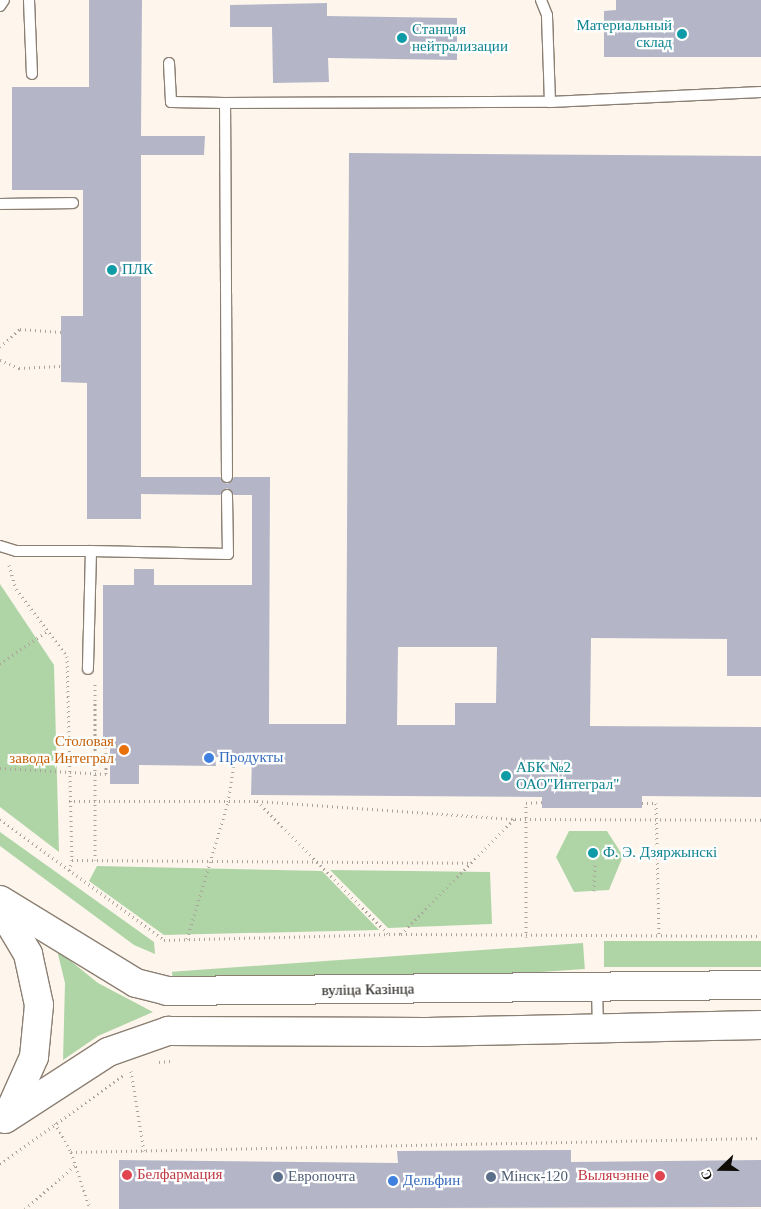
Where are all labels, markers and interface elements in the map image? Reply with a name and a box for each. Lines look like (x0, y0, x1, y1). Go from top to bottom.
place label: Материальный склад (576, 16, 672, 51)
place label: Станция нейтрализации (412, 20, 508, 55)
marker: Материальный склад (676, 28, 688, 40)
marker: Станция нейтрализации (396, 32, 408, 44)
place label: ПЛК (122, 261, 153, 279)
marker: ПЛК (106, 264, 118, 276)
place label: Столовая завода Интеграл (9, 732, 114, 767)
marker: Столовая завода Интеграл (118, 744, 130, 756)
place label: Продукты (219, 749, 283, 767)
marker: Продукты (203, 752, 215, 764)
place label: АБК №2 ОАО"Интеграл" (516, 758, 619, 793)
marker: АБК №2 ОАО"Интеграл" (500, 770, 512, 782)
place label: Ф. Э. Дзяржынскі (603, 844, 717, 862)
marker: Ф. Э. Дзяржынскі (587, 847, 599, 859)
street label: вуліца Казінца (321, 980, 415, 1000)
north arrow (696, 1144, 746, 1194)
place label: Белфармация (137, 1166, 222, 1184)
place label: Вылячэнне (578, 1167, 649, 1185)
text: С (698, 1167, 715, 1182)
place label: Европочта (288, 1168, 355, 1186)
place label: Мінск-120 (501, 1168, 568, 1186)
marker: Белфармация (121, 1169, 133, 1181)
marker: Вылячэнне (653, 1169, 667, 1183)
marker: Европочта (272, 1171, 284, 1183)
marker: Мінск-120 (485, 1171, 497, 1183)
place label: Дельфин (403, 1172, 460, 1190)
marker: Дельфин (387, 1175, 399, 1187)

